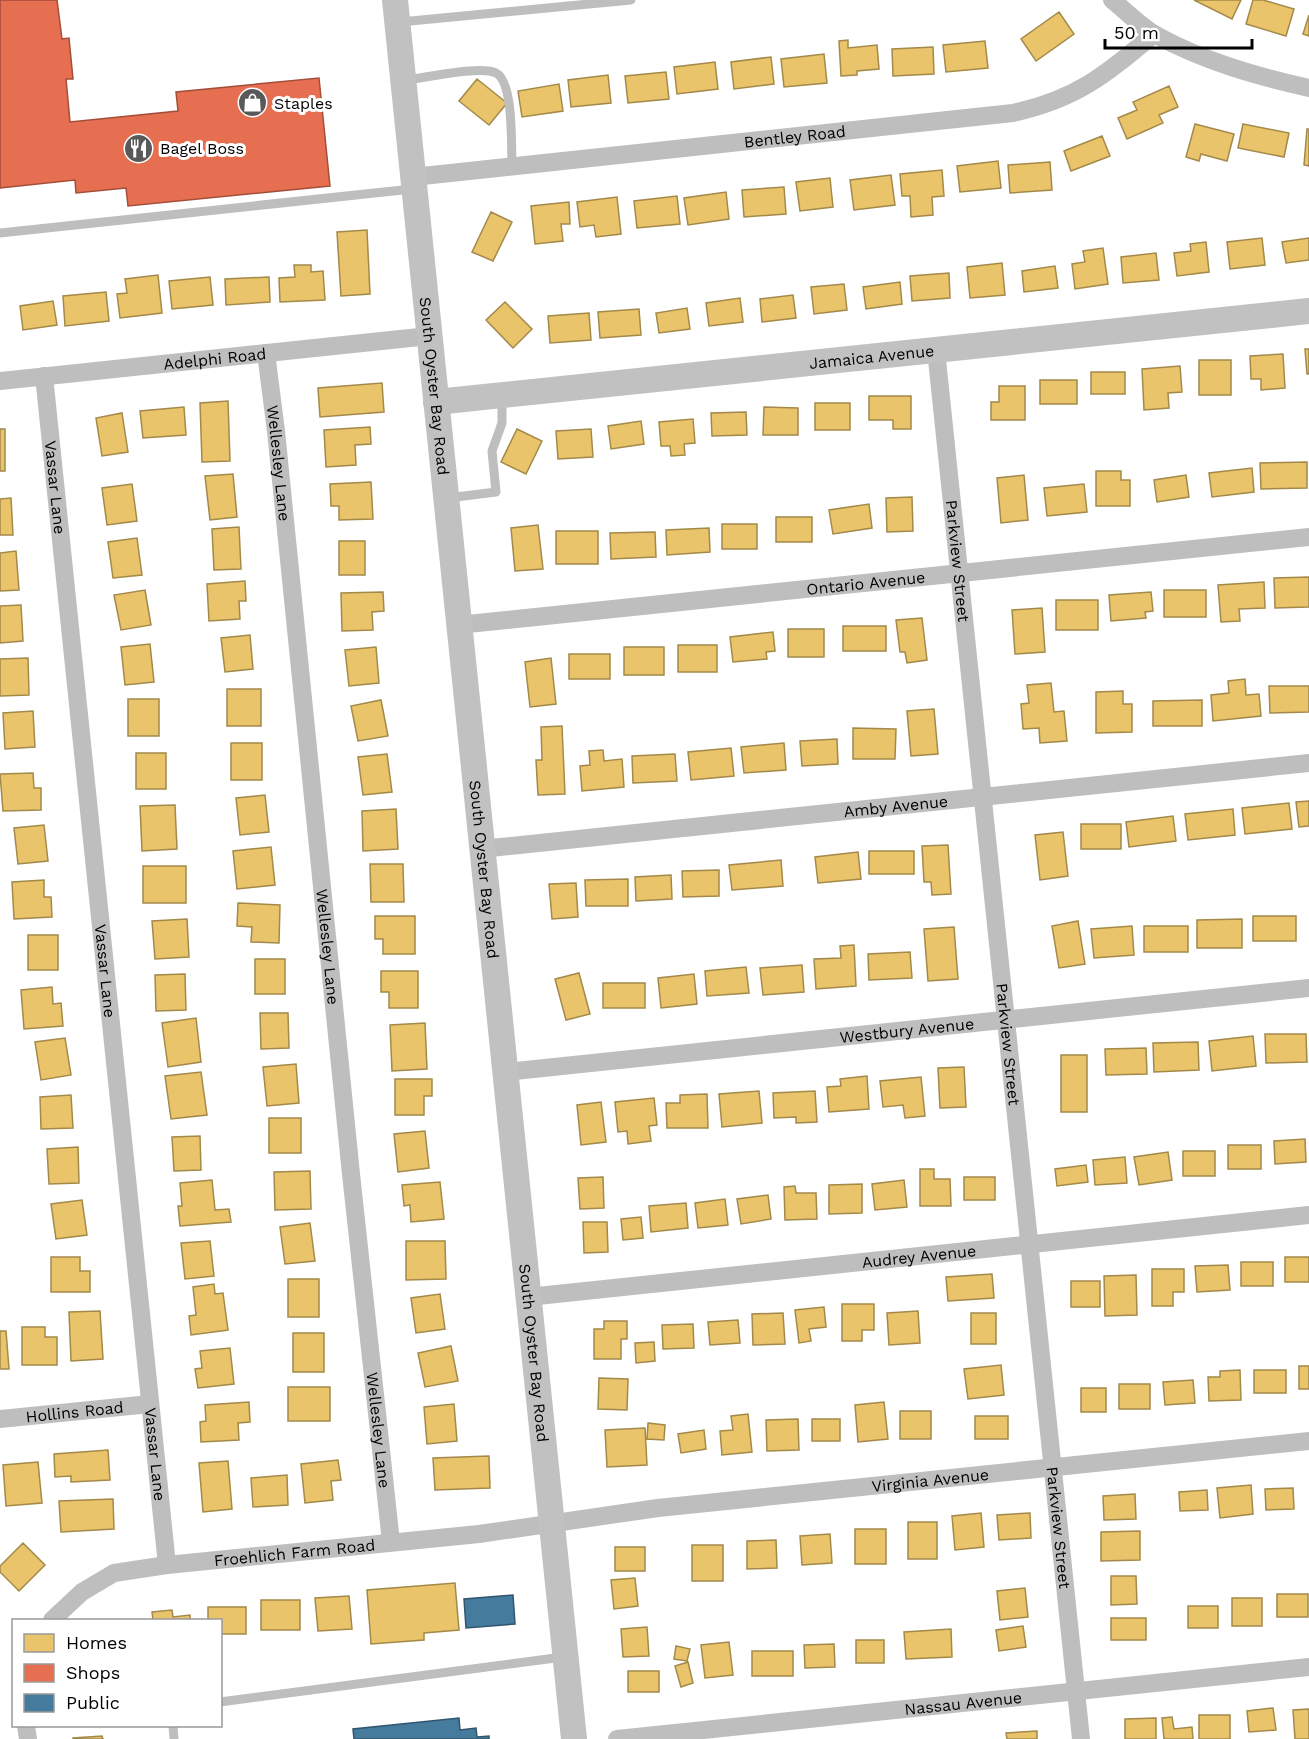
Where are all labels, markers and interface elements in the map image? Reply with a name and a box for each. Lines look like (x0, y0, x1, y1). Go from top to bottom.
scale bar (1105, 12, 1252, 50)
text: 50 m (1114, 22, 1159, 43)
shop icon: Staples (237, 87, 269, 119)
place label: Staples (274, 94, 333, 113)
street label: Bentley Road (743, 121, 847, 151)
restaurant icon: Bagel Boss (123, 132, 155, 164)
place label: Bagel Boss (160, 139, 244, 158)
street label: South Oyster Bay Road (416, 296, 453, 476)
street label: Jamaica Avenue (808, 341, 935, 373)
street label: Adelphi Road (162, 344, 267, 373)
street label: Wellesley Lane (263, 404, 295, 522)
street label: Vassar Lane (41, 440, 70, 535)
street label: Parkview Street (942, 499, 974, 623)
street label: Ontario Avenue (806, 567, 926, 598)
street label: South Oyster Bay Road (466, 779, 503, 960)
street label: Amby Avenue (843, 791, 949, 821)
street label: Wellesley Lane (313, 888, 343, 1006)
street label: Vassar Lane (91, 923, 120, 1018)
street label: Parkview Street (993, 982, 1024, 1107)
street label: Westbury Avenue (839, 1014, 975, 1046)
street label: Audrey Avenue (861, 1241, 977, 1271)
street label: South Oyster Bay Road (516, 1263, 553, 1443)
street label: Wellesley Lane (363, 1371, 395, 1489)
street label: Hollins Road (25, 1397, 124, 1426)
street label: Vassar Lane (141, 1407, 170, 1502)
street label: Virginia Avenue (871, 1464, 990, 1495)
street label: Parkview Street (1043, 1466, 1075, 1590)
street label: Froehlich Farm Road (213, 1535, 376, 1570)
legend (12, 1619, 222, 1727)
text: Homes (66, 1632, 127, 1653)
text: Shops (66, 1662, 120, 1683)
street label: Nassau Avenue (903, 1687, 1023, 1719)
text: Public (66, 1692, 120, 1713)

